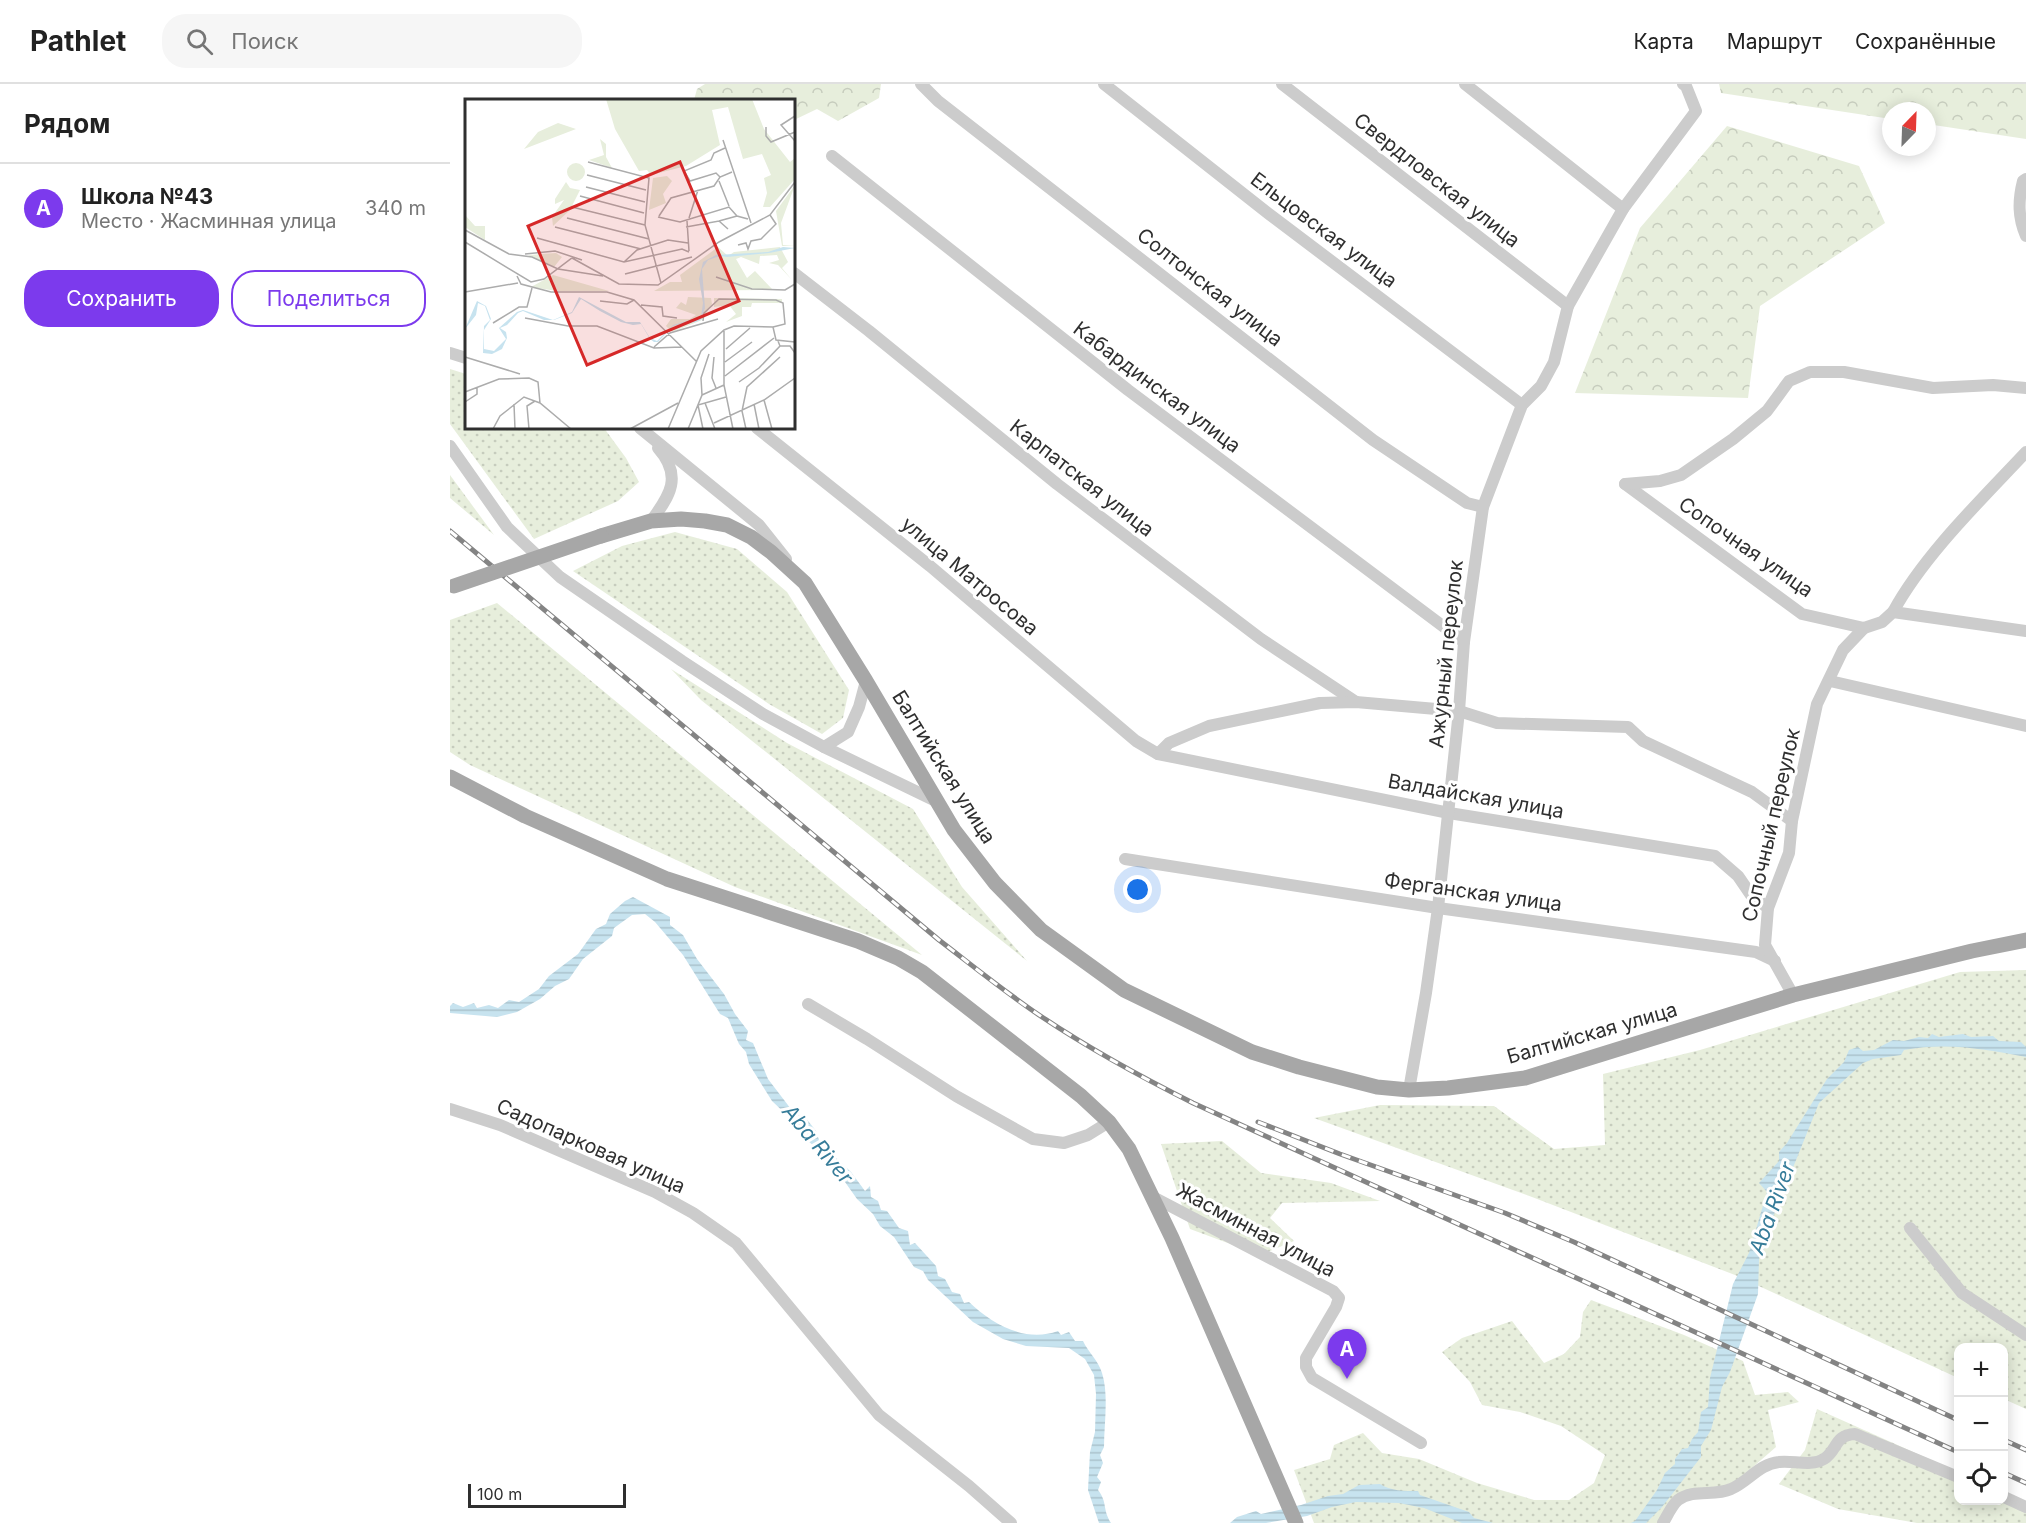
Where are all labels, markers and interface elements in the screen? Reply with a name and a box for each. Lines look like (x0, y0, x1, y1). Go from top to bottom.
search box (162, 14, 582, 68)
text: Pathlet (30, 24, 126, 58)
icon: search (183, 25, 216, 58)
text: Поиск (231, 28, 298, 54)
text: Карта (1633, 29, 1694, 54)
text: Маршрут (1727, 29, 1822, 54)
text: Сохранённые (1855, 29, 1996, 54)
inset map (465, 99, 795, 429)
north arrow (1882, 102, 1936, 156)
text: Рядом (24, 108, 110, 139)
street label: Свердловская улица (1349, 108, 1525, 252)
street label: Ельцовская улица (1246, 167, 1402, 293)
text: Школа №43 (81, 183, 213, 209)
text: A (36, 196, 51, 220)
text: 340 m (365, 196, 426, 220)
text: Место · Жасминная улица (81, 209, 337, 233)
street label: Солтонская улица (1132, 223, 1288, 351)
button: Сохранить (24, 270, 219, 327)
button: Поделиться (231, 270, 426, 327)
street label: Кабардинская улица (1069, 316, 1245, 458)
street label: Карпатская улица (1005, 414, 1159, 542)
street label: Сопочная улица (1674, 492, 1818, 602)
street label: улица Матросова (897, 512, 1043, 640)
street label: Ажурный переулок (1424, 559, 1468, 749)
street label: Балтийская улица (887, 686, 1001, 848)
street label: Сопочный переулок (1737, 726, 1805, 924)
street label: Валдайская улица (1386, 769, 1566, 823)
street label: Ферганская улица (1383, 868, 1563, 916)
your location (1123, 875, 1152, 904)
street label: Балтийская улица (1504, 997, 1680, 1069)
street label: Садопарковая улица (493, 1094, 689, 1198)
water label: Aba River (777, 1098, 859, 1190)
water label: Aba River (1743, 1158, 1801, 1258)
street label: Жасминная улица (1172, 1178, 1340, 1282)
pin: A (1328, 1330, 1366, 1379)
map controls (1954, 1343, 2008, 1505)
button: + (1954, 1343, 2008, 1397)
button: − (1954, 1397, 2008, 1451)
button: locate (1954, 1451, 2008, 1505)
scale bar (468, 1481, 626, 1508)
text: 100 m (477, 1484, 522, 1504)

